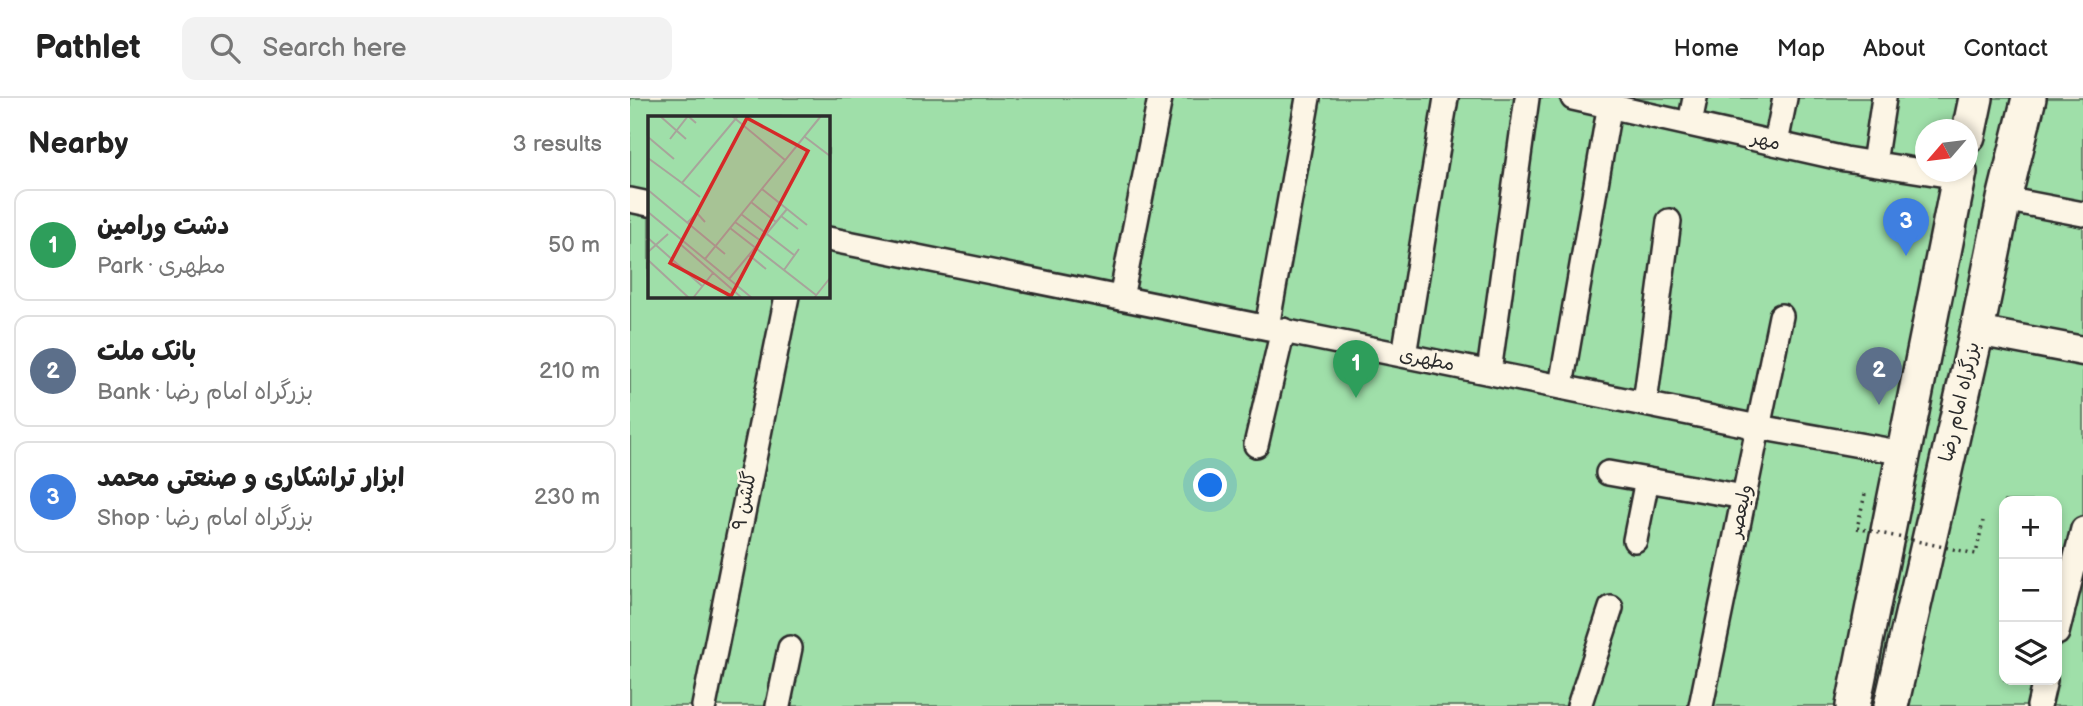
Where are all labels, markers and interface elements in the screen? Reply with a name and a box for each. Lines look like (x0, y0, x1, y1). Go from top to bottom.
search box (182, 17, 672, 80)
text: Pathlet (35, 28, 140, 68)
icon: search (206, 29, 244, 67)
text: Search here (262, 33, 406, 64)
text: Home (1674, 34, 1739, 63)
text: Map (1777, 34, 1825, 63)
text: About (1863, 34, 1925, 63)
text: Contact (1963, 34, 2048, 63)
inset map (648, 116, 830, 298)
north arrow (1915, 119, 1978, 182)
text: Nearby (28, 126, 128, 162)
street label: مهر (1747, 126, 1783, 155)
text: 3 results (513, 130, 602, 158)
pin: 3 (1883, 198, 1929, 256)
text: دشت ورامین (97, 211, 229, 242)
text: 1 (48, 231, 58, 259)
text: 50 m (548, 231, 600, 259)
text: Park · مطهری (97, 252, 226, 280)
text: بانک ملت (97, 337, 196, 368)
pin: 1 (1333, 340, 1379, 398)
street label: بزرگراه امام رضا (1935, 340, 1987, 465)
street label: مطهری (1397, 343, 1457, 377)
pin: 2 (1856, 347, 1902, 405)
text: 2 (46, 357, 60, 385)
text: 210 m (539, 357, 600, 385)
text: Bank · بزرگراه امام رضا (97, 378, 313, 406)
text: ابزار تراشکاری و صنعتی محمد (97, 463, 404, 494)
your location (1193, 468, 1227, 502)
street label: گلشن ۹ (728, 470, 762, 532)
street label: ولیعصر (1724, 482, 1758, 542)
text: 3 (46, 483, 60, 511)
text: 230 m (534, 483, 600, 511)
map controls (1999, 496, 2062, 685)
button: + (1999, 496, 2062, 559)
text: Shop · بزرگراه امام رضا (97, 504, 313, 532)
button: − (1999, 559, 2062, 622)
button: layers (1999, 622, 2062, 685)

